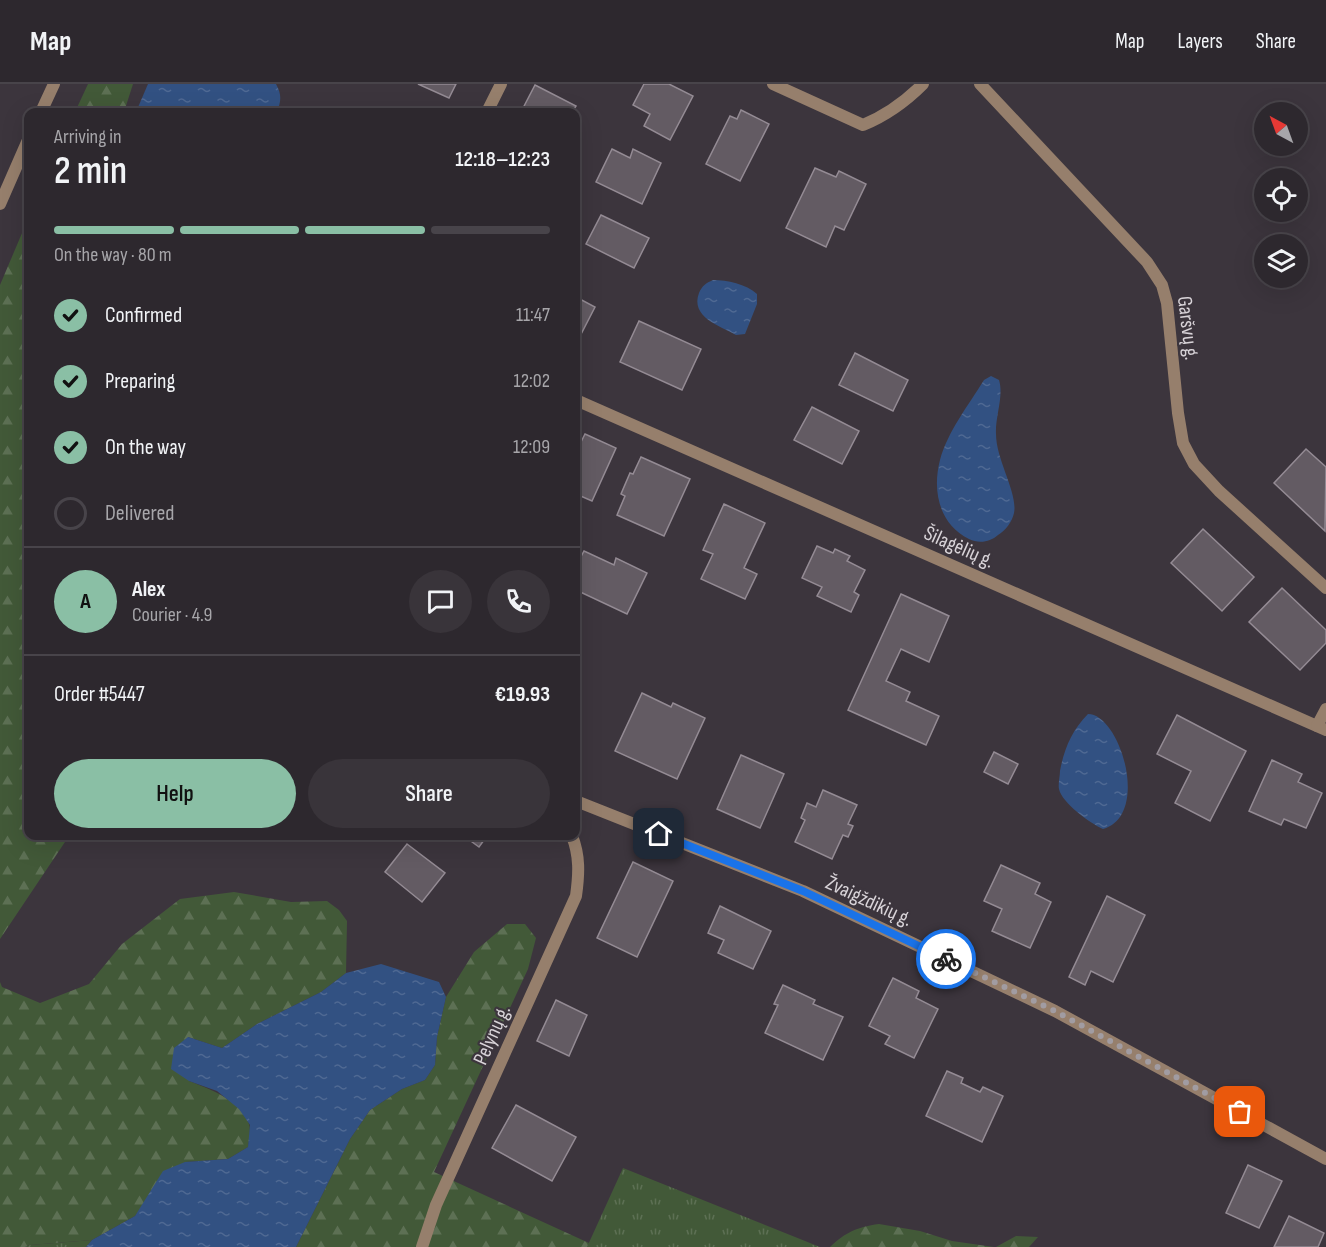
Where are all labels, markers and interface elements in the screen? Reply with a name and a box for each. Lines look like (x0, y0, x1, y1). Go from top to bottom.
text: Map (30, 25, 71, 58)
text: Map (1115, 29, 1144, 54)
text: Layers (1177, 29, 1223, 54)
text: Share (1256, 29, 1296, 54)
north arrow (1254, 102, 1308, 156)
map controls (1254, 102, 1308, 288)
text: Arriving in (54, 125, 122, 149)
text: 12:18–12:23 (455, 146, 550, 173)
text: 2 min (54, 148, 127, 195)
button: locate (1254, 168, 1308, 222)
button: layers (1254, 234, 1308, 288)
text: On the way · 80 m (54, 243, 172, 267)
street label: Garšvų g. (1172, 295, 1204, 361)
icon: check (54, 299, 87, 332)
text: Confirmed (105, 302, 182, 329)
text: 11:47 (516, 303, 550, 327)
icon: check (54, 365, 87, 398)
text: Preparing (105, 368, 175, 395)
text: 12:02 (514, 369, 550, 393)
icon: check (54, 431, 87, 464)
text: On the way (105, 434, 186, 461)
text: 12:09 (513, 435, 550, 459)
text: Delivered (105, 500, 174, 527)
street label: Šilagėlių g. (920, 520, 998, 574)
button: chat (409, 570, 472, 633)
button: phone (487, 570, 550, 633)
text: Alex (132, 576, 165, 603)
text: A (80, 588, 91, 615)
text: Courier · 4.9 (132, 603, 212, 627)
text: Order #5447 (54, 681, 145, 708)
text: €19.93 (495, 681, 550, 708)
button: Help (54, 759, 296, 828)
button: Share (308, 759, 550, 828)
pin (633, 808, 684, 859)
icon: home (642, 817, 675, 850)
street label: Žvaigždikių g. (822, 870, 916, 932)
courier (916, 929, 976, 989)
icon: bike (930, 943, 963, 976)
street label: Pelynų g. (468, 1001, 516, 1069)
pin (1214, 1086, 1265, 1137)
icon: bag (1223, 1095, 1256, 1128)

